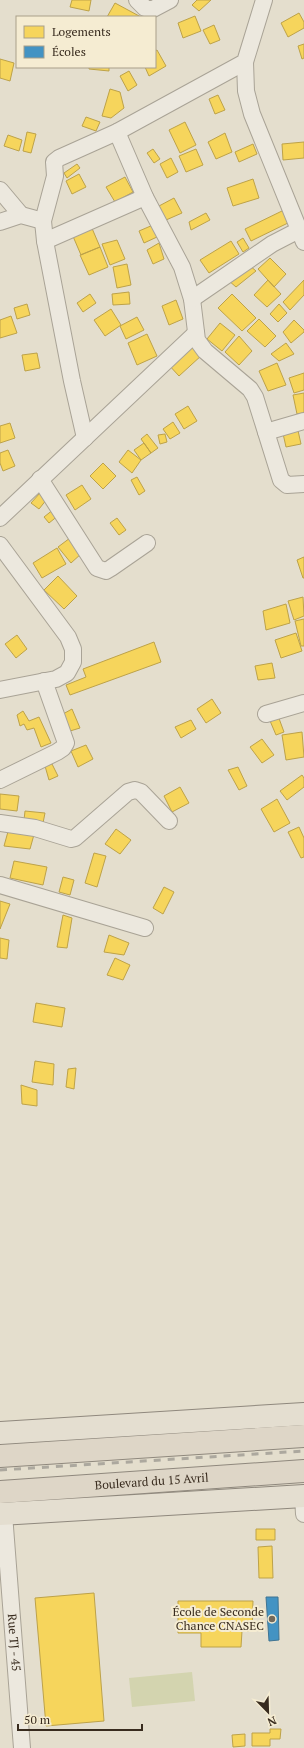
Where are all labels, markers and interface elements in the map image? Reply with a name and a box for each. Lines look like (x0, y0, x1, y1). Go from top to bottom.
legend (16, 16, 156, 68)
text: Logements (52, 24, 111, 39)
text: Écoles (52, 44, 86, 59)
street label: Boulevard du 15 Avril (94, 1470, 209, 1492)
place label: École de Seconde Chance CNASEC (173, 1604, 264, 1633)
street label: Rue TJ - 45 (5, 1613, 24, 1672)
marker: École de Seconde Chance CNASEC (267, 1614, 277, 1624)
north arrow (248, 1692, 288, 1732)
scale bar (18, 1706, 142, 1732)
text: 50 m (24, 1712, 51, 1727)
text: N (265, 1713, 278, 1730)

